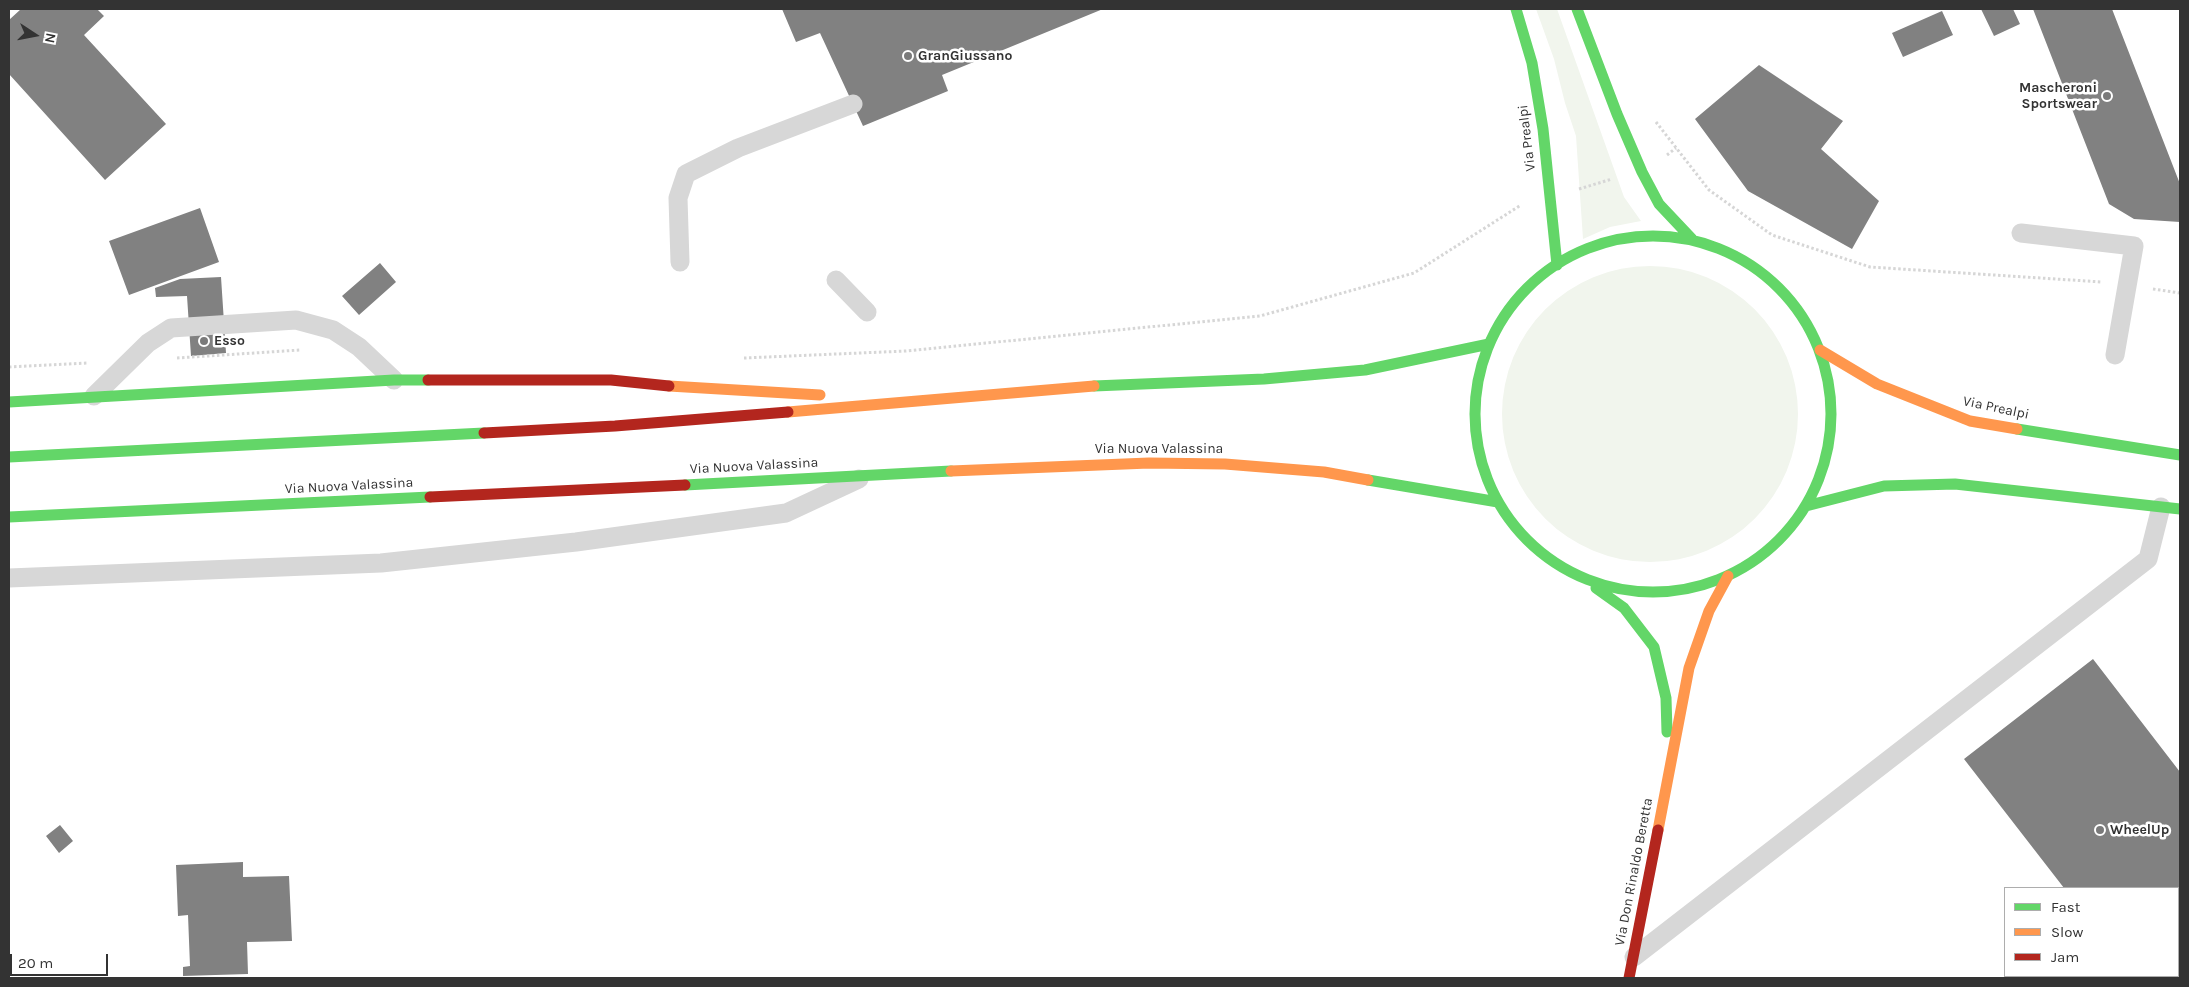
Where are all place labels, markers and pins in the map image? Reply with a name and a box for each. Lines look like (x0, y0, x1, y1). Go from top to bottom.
place label: GranGiussano (918, 48, 1012, 64)
marker: GranGiussano (902, 50, 914, 62)
place label: Mascheroni Sportswear (2019, 80, 2097, 112)
marker: Mascheroni Sportswear (2101, 90, 2113, 102)
place label: Esso (214, 333, 245, 349)
marker: Esso (198, 335, 210, 347)
place label: WheelUp (2110, 822, 2169, 838)
marker: WheelUp (2094, 824, 2106, 836)

